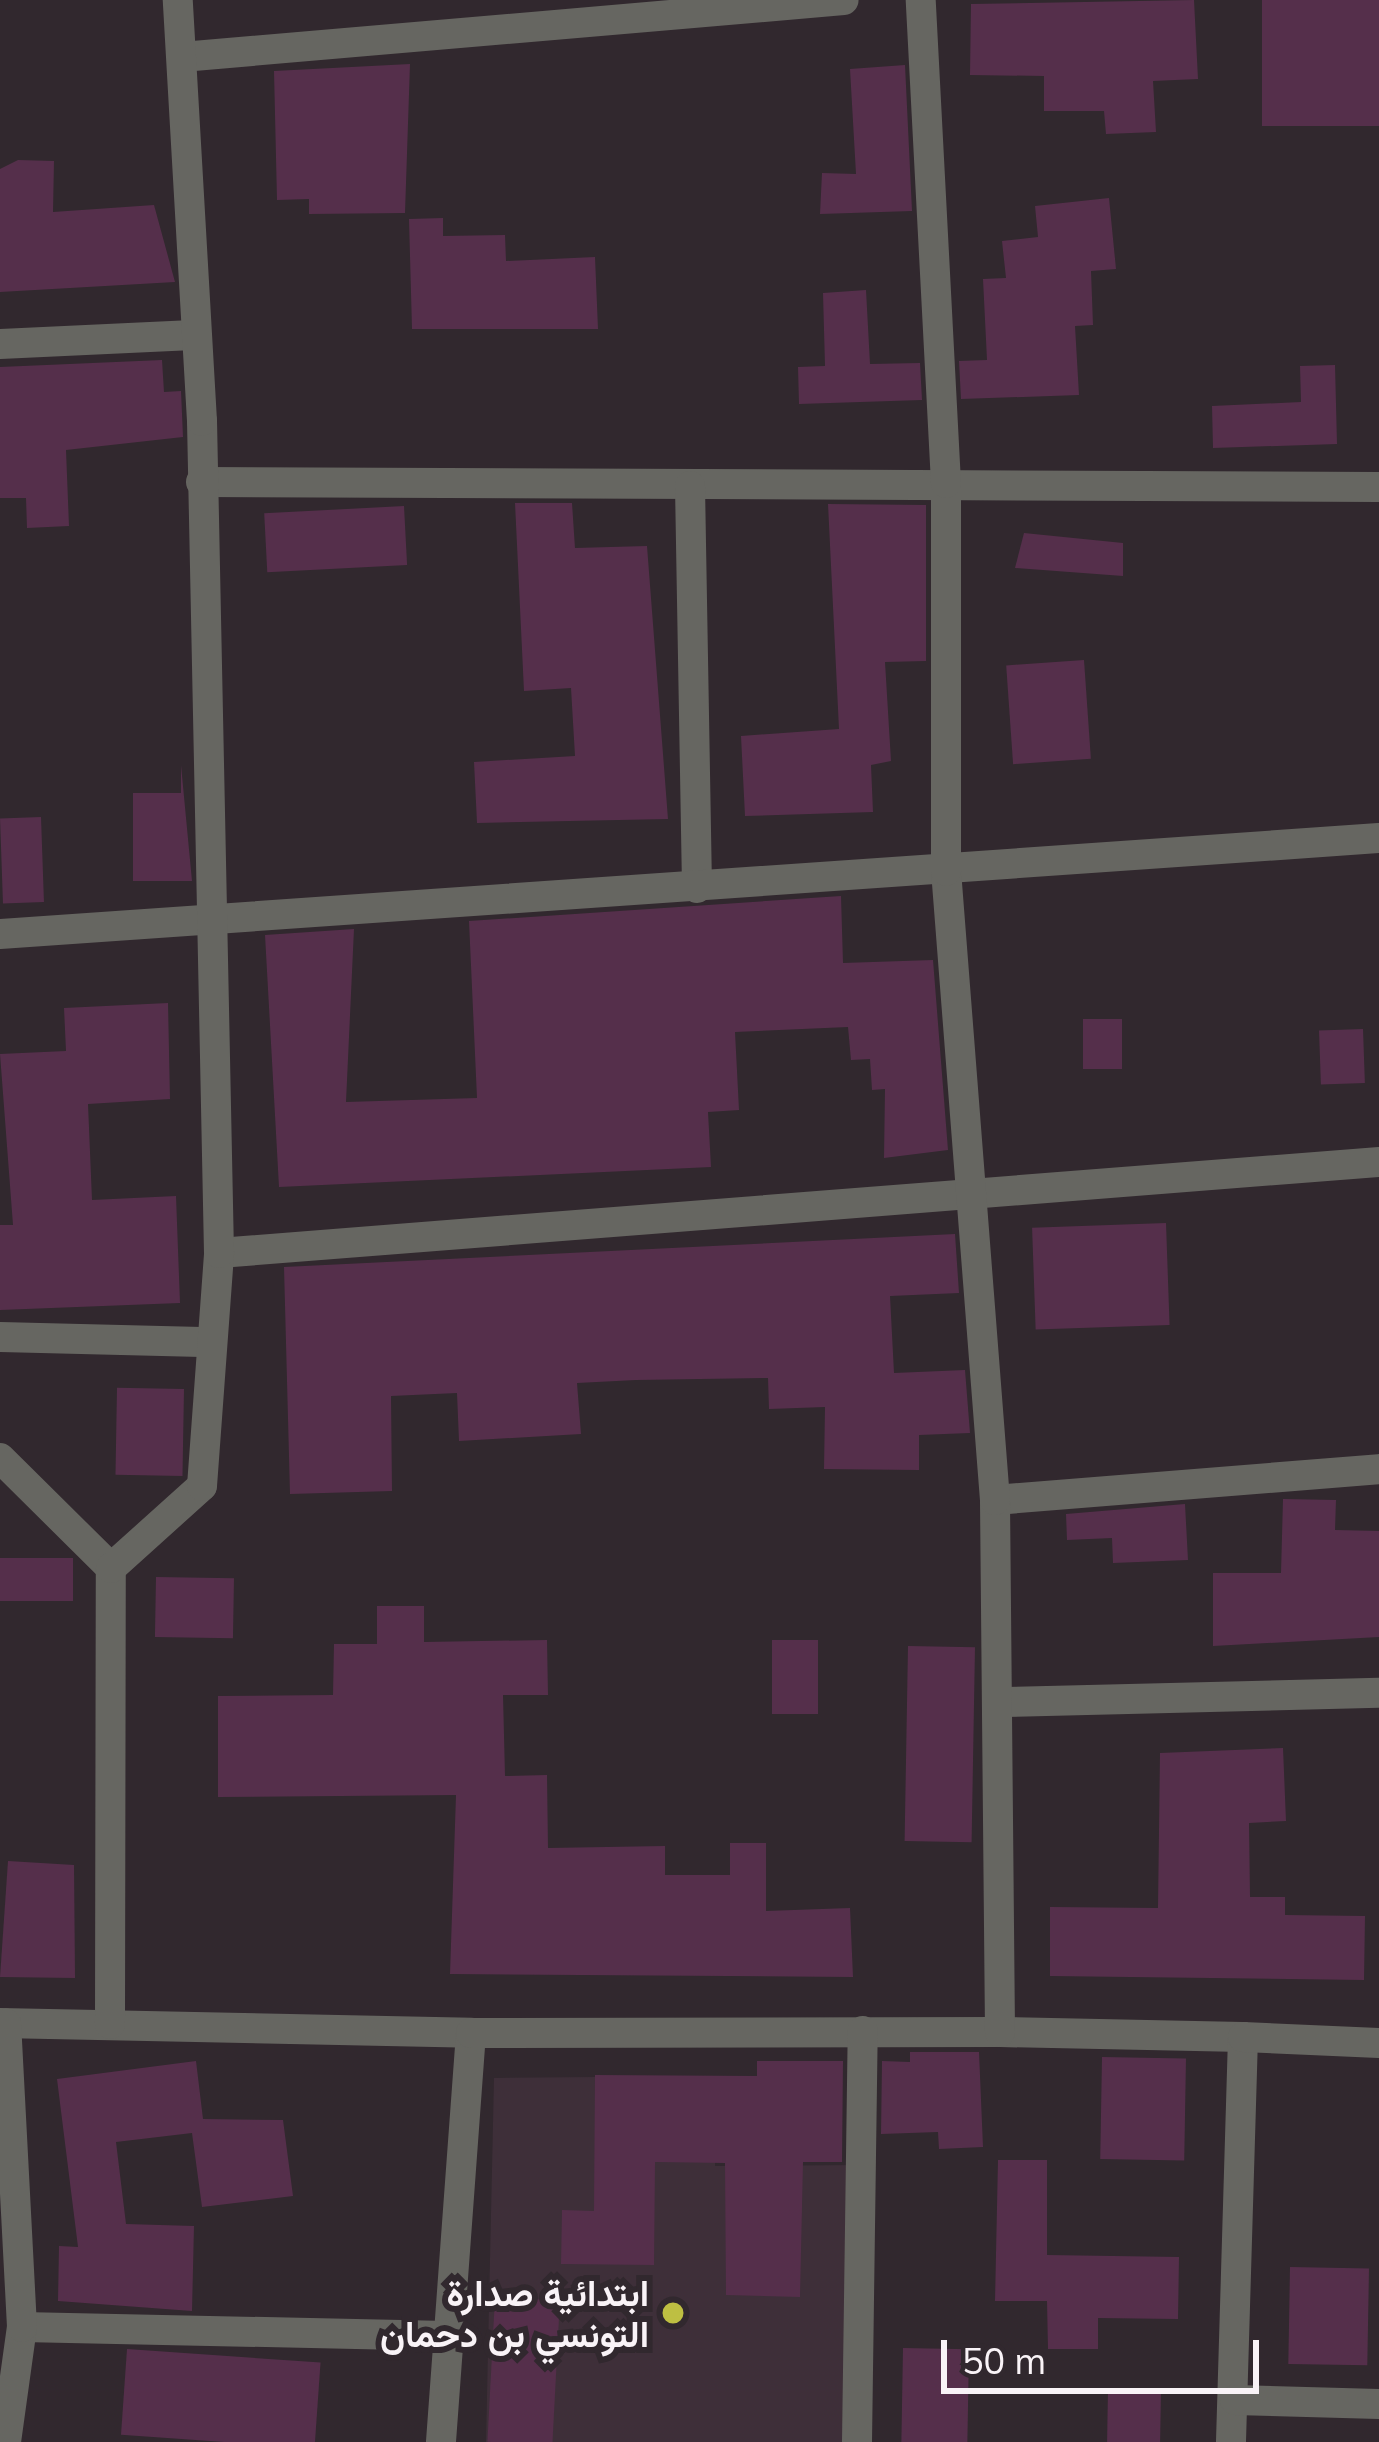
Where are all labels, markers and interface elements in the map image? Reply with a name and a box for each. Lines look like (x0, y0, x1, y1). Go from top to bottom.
place label: ابتدائية صدارة التونسي بن دحمان (380, 2270, 649, 2355)
marker: ابتدائية صدارة التونسي بن دحمان (660, 2300, 686, 2326)
scale bar (947, 2316, 1265, 2390)
text: 50 m (962, 2338, 1046, 2383)

